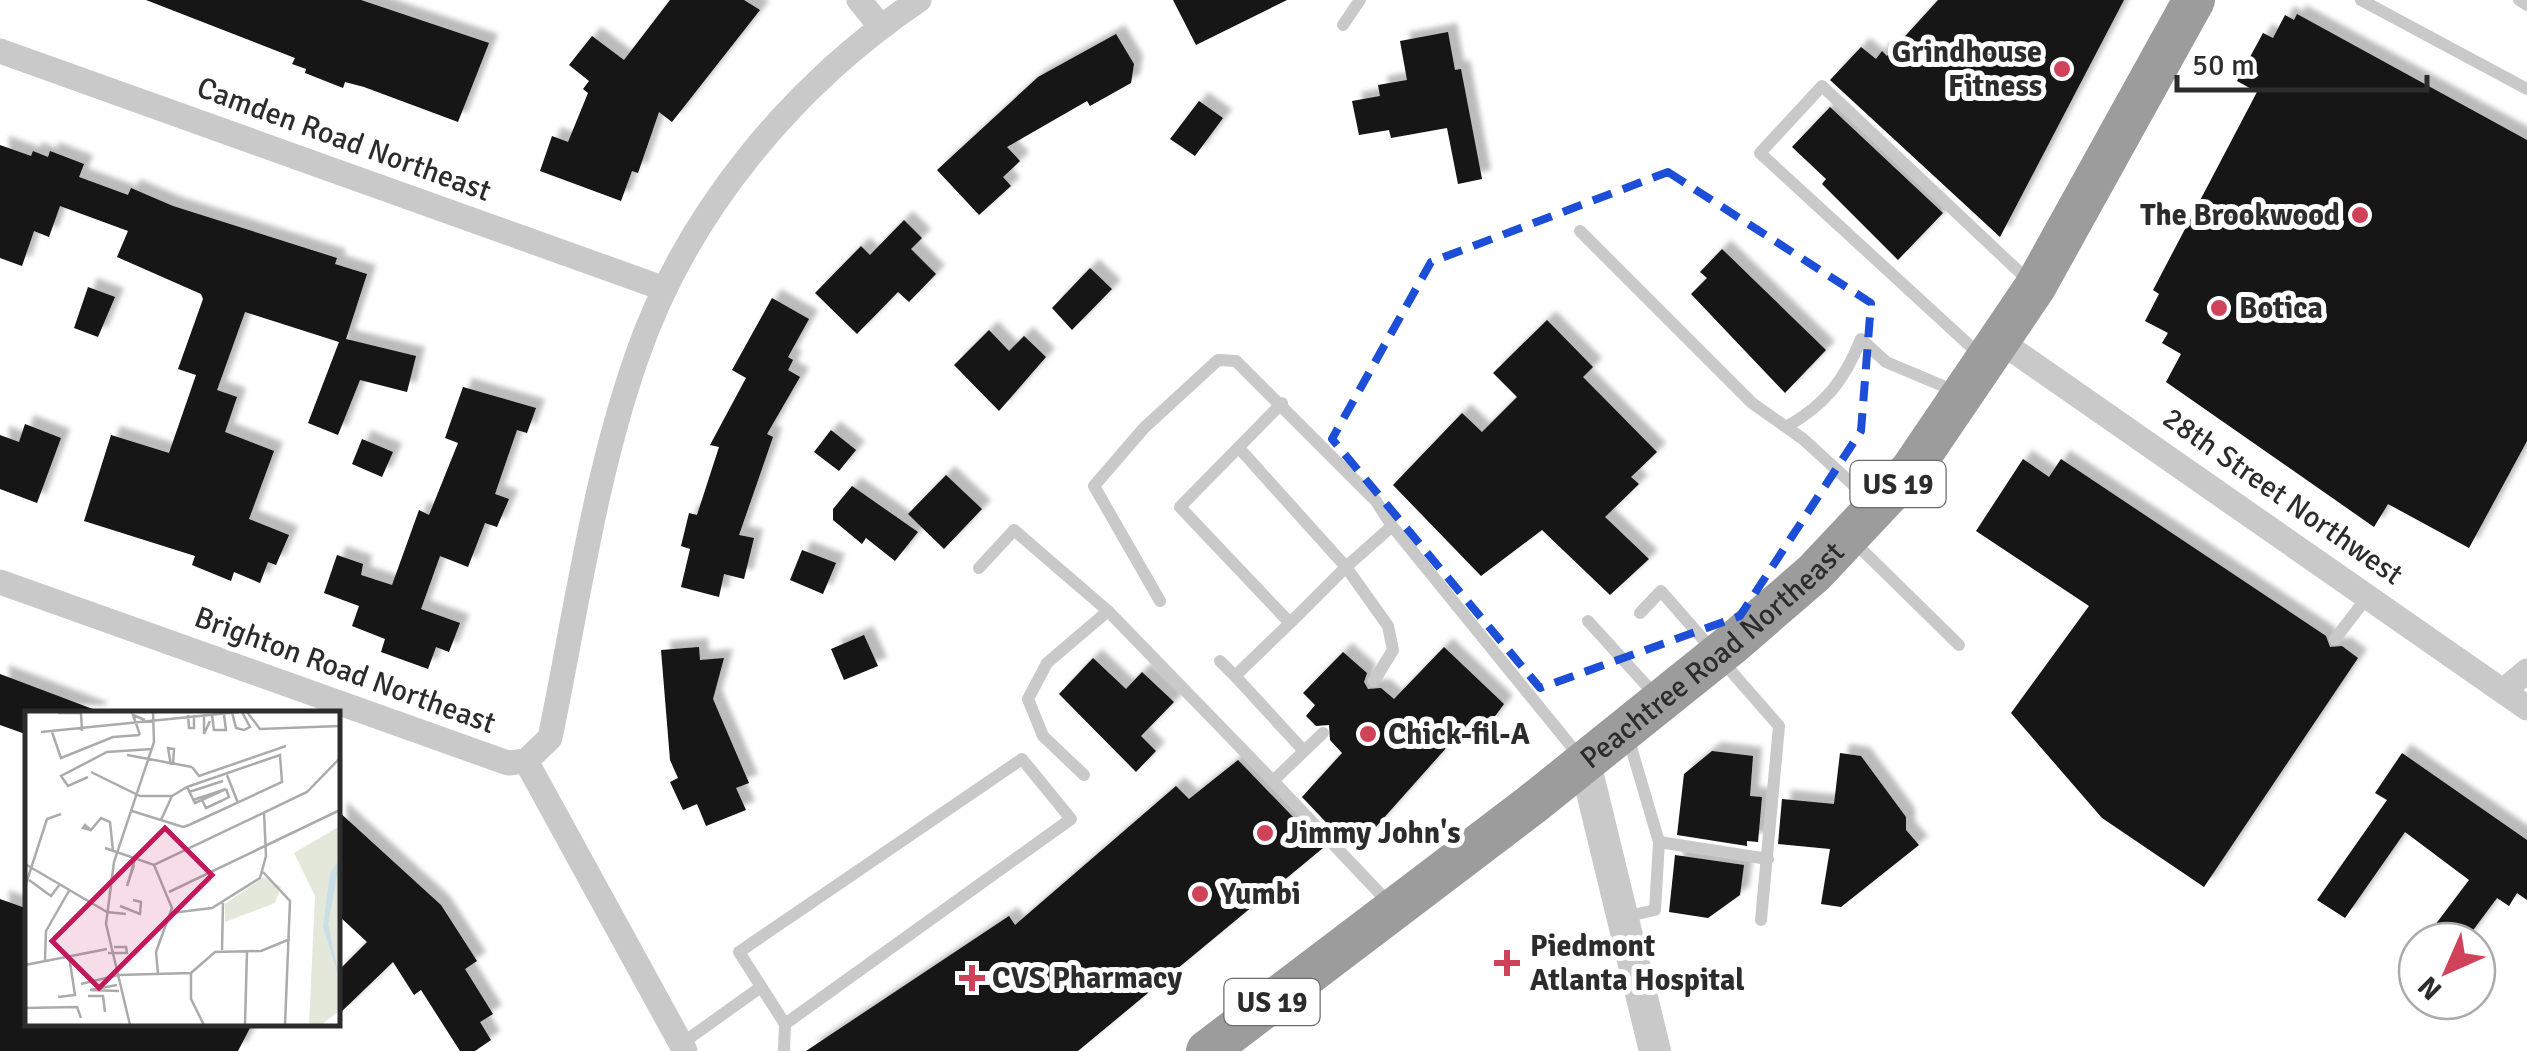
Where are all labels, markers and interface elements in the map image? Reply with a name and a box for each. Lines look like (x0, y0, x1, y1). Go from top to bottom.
scale bar (2177, 30, 2427, 92)
place label: Grindhouse Fitness (1892, 34, 2042, 105)
text: 50 m (2192, 47, 2255, 84)
marker: Grindhouse Fitness (2051, 58, 2073, 80)
street label: Camden Road Northeast (192, 69, 496, 210)
place label: The Brookwood (2140, 197, 2340, 234)
marker: The Brookwood (2349, 204, 2371, 226)
place label: Botica (2239, 290, 2323, 327)
marker: Botica (2208, 297, 2230, 319)
street label: 28th Street Northwest (2156, 400, 2410, 593)
road number: US 19 (1850, 461, 1946, 507)
street label: Peachtree Road Northeast (1573, 534, 1853, 777)
street label: Brighton Road Northeast (189, 599, 500, 742)
inset map (25, 711, 340, 1026)
place label: Chick-fil-A (1388, 716, 1530, 753)
marker: Chick-fil-A (1357, 723, 1379, 745)
place label: Jimmy John's (1285, 815, 1460, 852)
marker: Jimmy John's (1254, 822, 1276, 844)
place label: Yumbi (1219, 876, 1301, 913)
marker: Yumbi (1189, 883, 1211, 905)
north arrow (2397, 921, 2497, 1021)
place label: Piedmont Atlanta Hospital (1530, 928, 1745, 999)
marker: Piedmont Atlanta Hospital (1494, 950, 1520, 976)
place label: CVS Pharmacy (992, 960, 1182, 997)
marker: CVS Pharmacy (961, 967, 983, 989)
text: N (2411, 969, 2449, 1007)
road number: US 19 (1224, 979, 1320, 1025)

